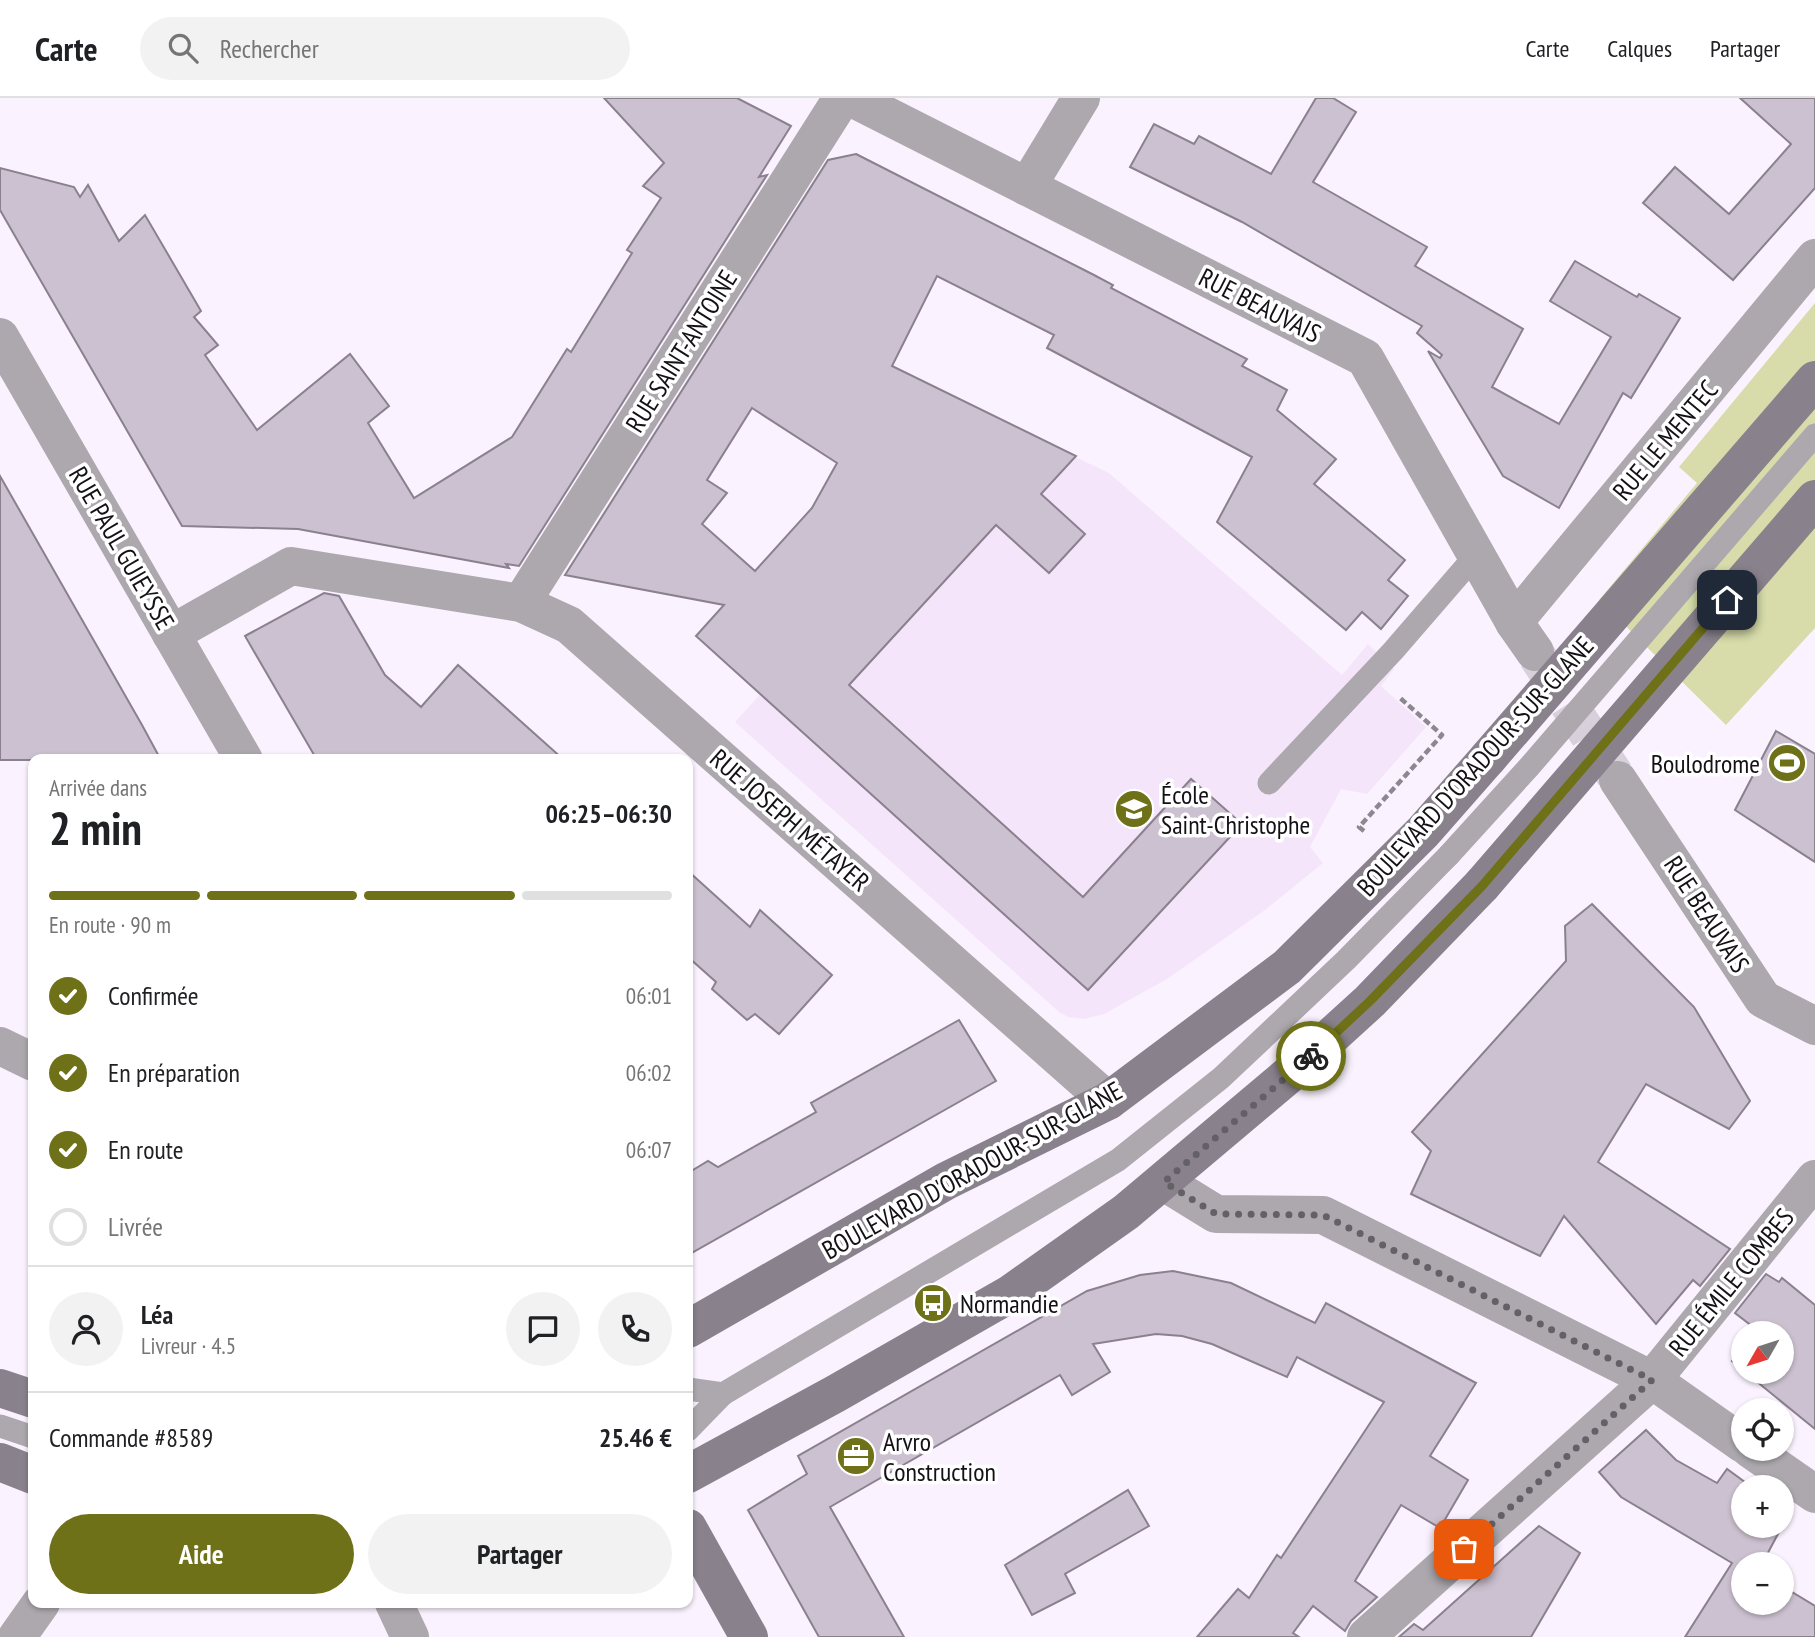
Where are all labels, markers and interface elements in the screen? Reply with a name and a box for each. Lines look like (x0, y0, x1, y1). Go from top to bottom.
search box (140, 17, 630, 80)
text: Carte (35, 27, 98, 70)
icon: search (164, 29, 202, 67)
text: Rechercher (220, 32, 319, 65)
text: Carte (1526, 33, 1569, 64)
text: Calques (1607, 33, 1672, 64)
text: Partager (1710, 33, 1780, 64)
street label: RUE BEAUVAIS (1194, 260, 1326, 350)
street label: RUE SAINT-ANTOINE (618, 264, 744, 438)
street label: RUE LE MENTEC (1605, 373, 1725, 507)
street label: RUE PAUL GUIEYSSE (62, 460, 182, 636)
pin (1697, 570, 1757, 630)
icon: home (1708, 581, 1746, 619)
street label: BOULEVARD D'ORADOUR-SUR-GLANE (1350, 629, 1600, 903)
street label: RUE JOSEPH MÉTAYER (703, 742, 877, 898)
sports icon: Boulodrome (1766, 742, 1808, 784)
place label: Boulodrome (1651, 747, 1760, 780)
text: Arrivée dans (49, 773, 147, 802)
place label: École Saint-Christophe (1161, 778, 1310, 841)
school or university icon: École Saint-Christophe (1113, 788, 1155, 830)
text: 06:25–06:30 (545, 797, 672, 830)
text: 2 min (49, 798, 142, 858)
street label: RUE BEAUVAIS (1657, 849, 1757, 979)
text: En route · 90 m (49, 910, 171, 939)
icon: check (49, 977, 87, 1015)
text: Confirmée (108, 979, 199, 1012)
text: 06:01 (626, 981, 672, 1010)
courier (1276, 1021, 1346, 1091)
icon: bike (1292, 1037, 1330, 1075)
icon: check (49, 1054, 87, 1092)
text: En préparation (108, 1056, 240, 1089)
text: 06:02 (626, 1058, 672, 1087)
street label: BOULEVARD D'ORADOUR-SUR-GLANE (816, 1074, 1128, 1266)
icon: check (49, 1131, 87, 1169)
text: En route (108, 1133, 183, 1166)
text: 06:07 (626, 1135, 672, 1164)
street label: RUE ÉMILE COMBES (1661, 1201, 1801, 1363)
text: Livrée (108, 1210, 163, 1243)
bus stop icon: Normandie (912, 1282, 954, 1324)
place label: Normandie (960, 1287, 1059, 1320)
button: person (49, 1292, 123, 1366)
button: chat (506, 1292, 580, 1366)
button: phone (598, 1292, 672, 1366)
text: Léa (141, 1298, 173, 1331)
north arrow (1731, 1321, 1794, 1384)
map controls (1731, 1321, 1794, 1615)
text: Livreur · 4.5 (141, 1331, 236, 1360)
button: locate (1731, 1398, 1794, 1461)
text: Commande #8589 (49, 1421, 213, 1454)
text: 25.46 € (599, 1421, 672, 1454)
place label: Arvro Construction (883, 1425, 996, 1488)
office icon: Arvro Construction (835, 1435, 877, 1477)
button: + (1731, 1475, 1794, 1538)
button: Aide (49, 1514, 354, 1594)
button: Partager (368, 1514, 672, 1594)
pin (1434, 1519, 1494, 1579)
icon: bag (1445, 1530, 1483, 1568)
button: − (1731, 1552, 1794, 1615)

